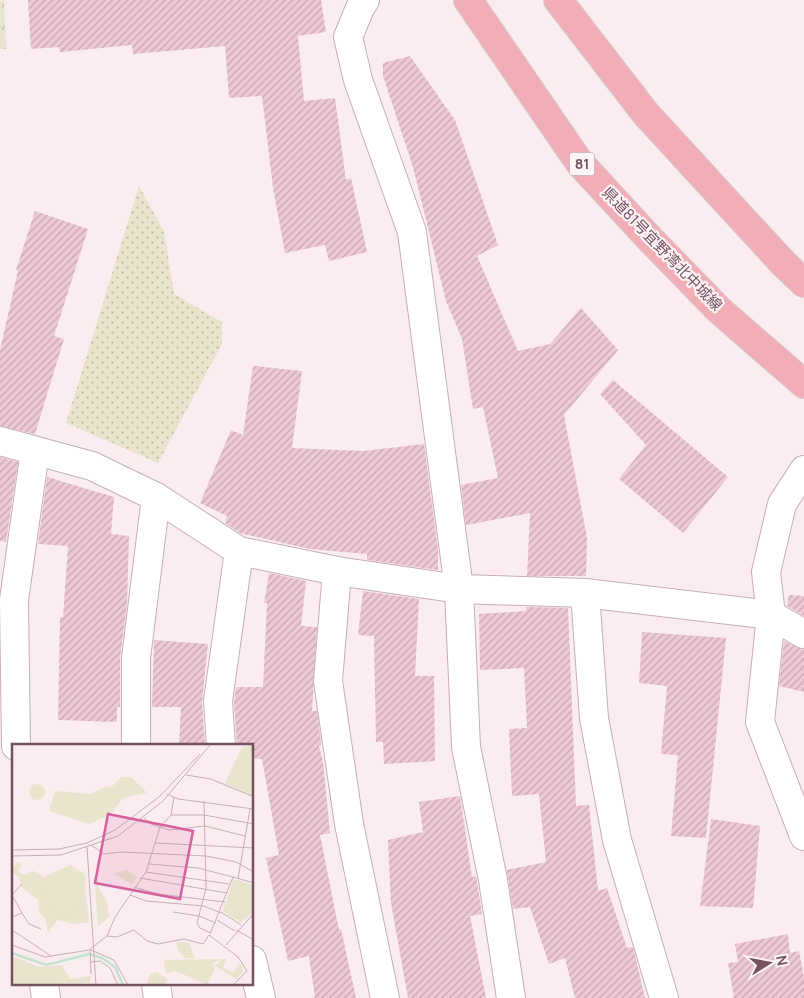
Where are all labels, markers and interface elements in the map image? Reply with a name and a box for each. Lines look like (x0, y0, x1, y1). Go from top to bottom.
road number: 81 (570, 152, 594, 175)
street label: 県道81号宜野湾北中城線 (598, 182, 727, 315)
inset map (12, 744, 254, 986)
north arrow (744, 938, 794, 988)
text: N (772, 954, 793, 967)

